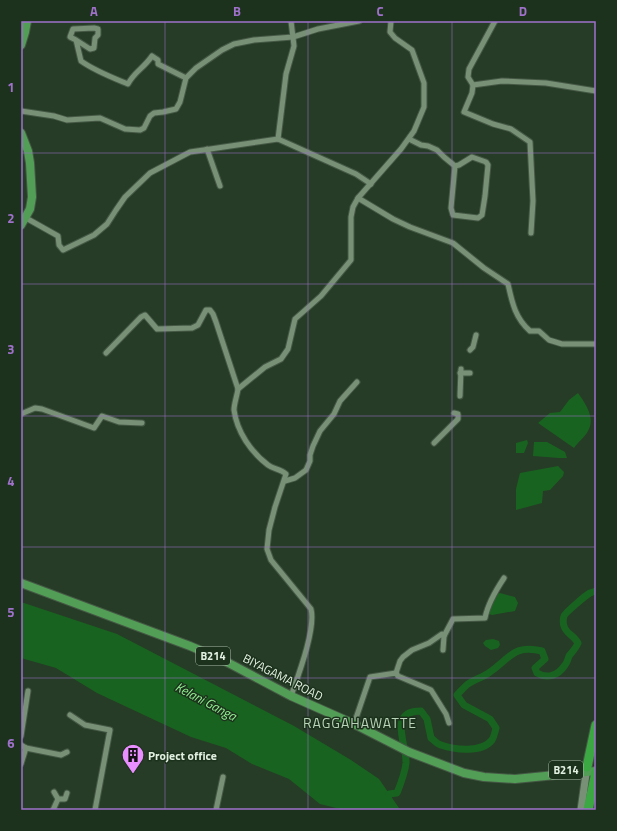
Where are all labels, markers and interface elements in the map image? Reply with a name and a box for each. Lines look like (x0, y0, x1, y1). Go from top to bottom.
text: A (90, 1, 98, 21)
text: B (233, 1, 241, 21)
text: C (376, 1, 384, 21)
text: D (519, 1, 527, 21)
text: 1 (7, 77, 15, 97)
text: 2 (7, 208, 15, 228)
text: 3 (7, 339, 15, 359)
text: 4 (7, 471, 15, 491)
text: 5 (7, 602, 15, 622)
road number: B214 (196, 647, 230, 665)
street label: BIYAGAMA ROAD (240, 649, 327, 705)
water label: Kelani Ganga (172, 676, 242, 726)
district label: RAGGAHAWATTE (303, 712, 417, 733)
text: 6 (7, 733, 15, 753)
building icon: Project office (120, 742, 146, 775)
place label: Project office (148, 746, 217, 765)
road number: B214 (549, 761, 583, 779)

